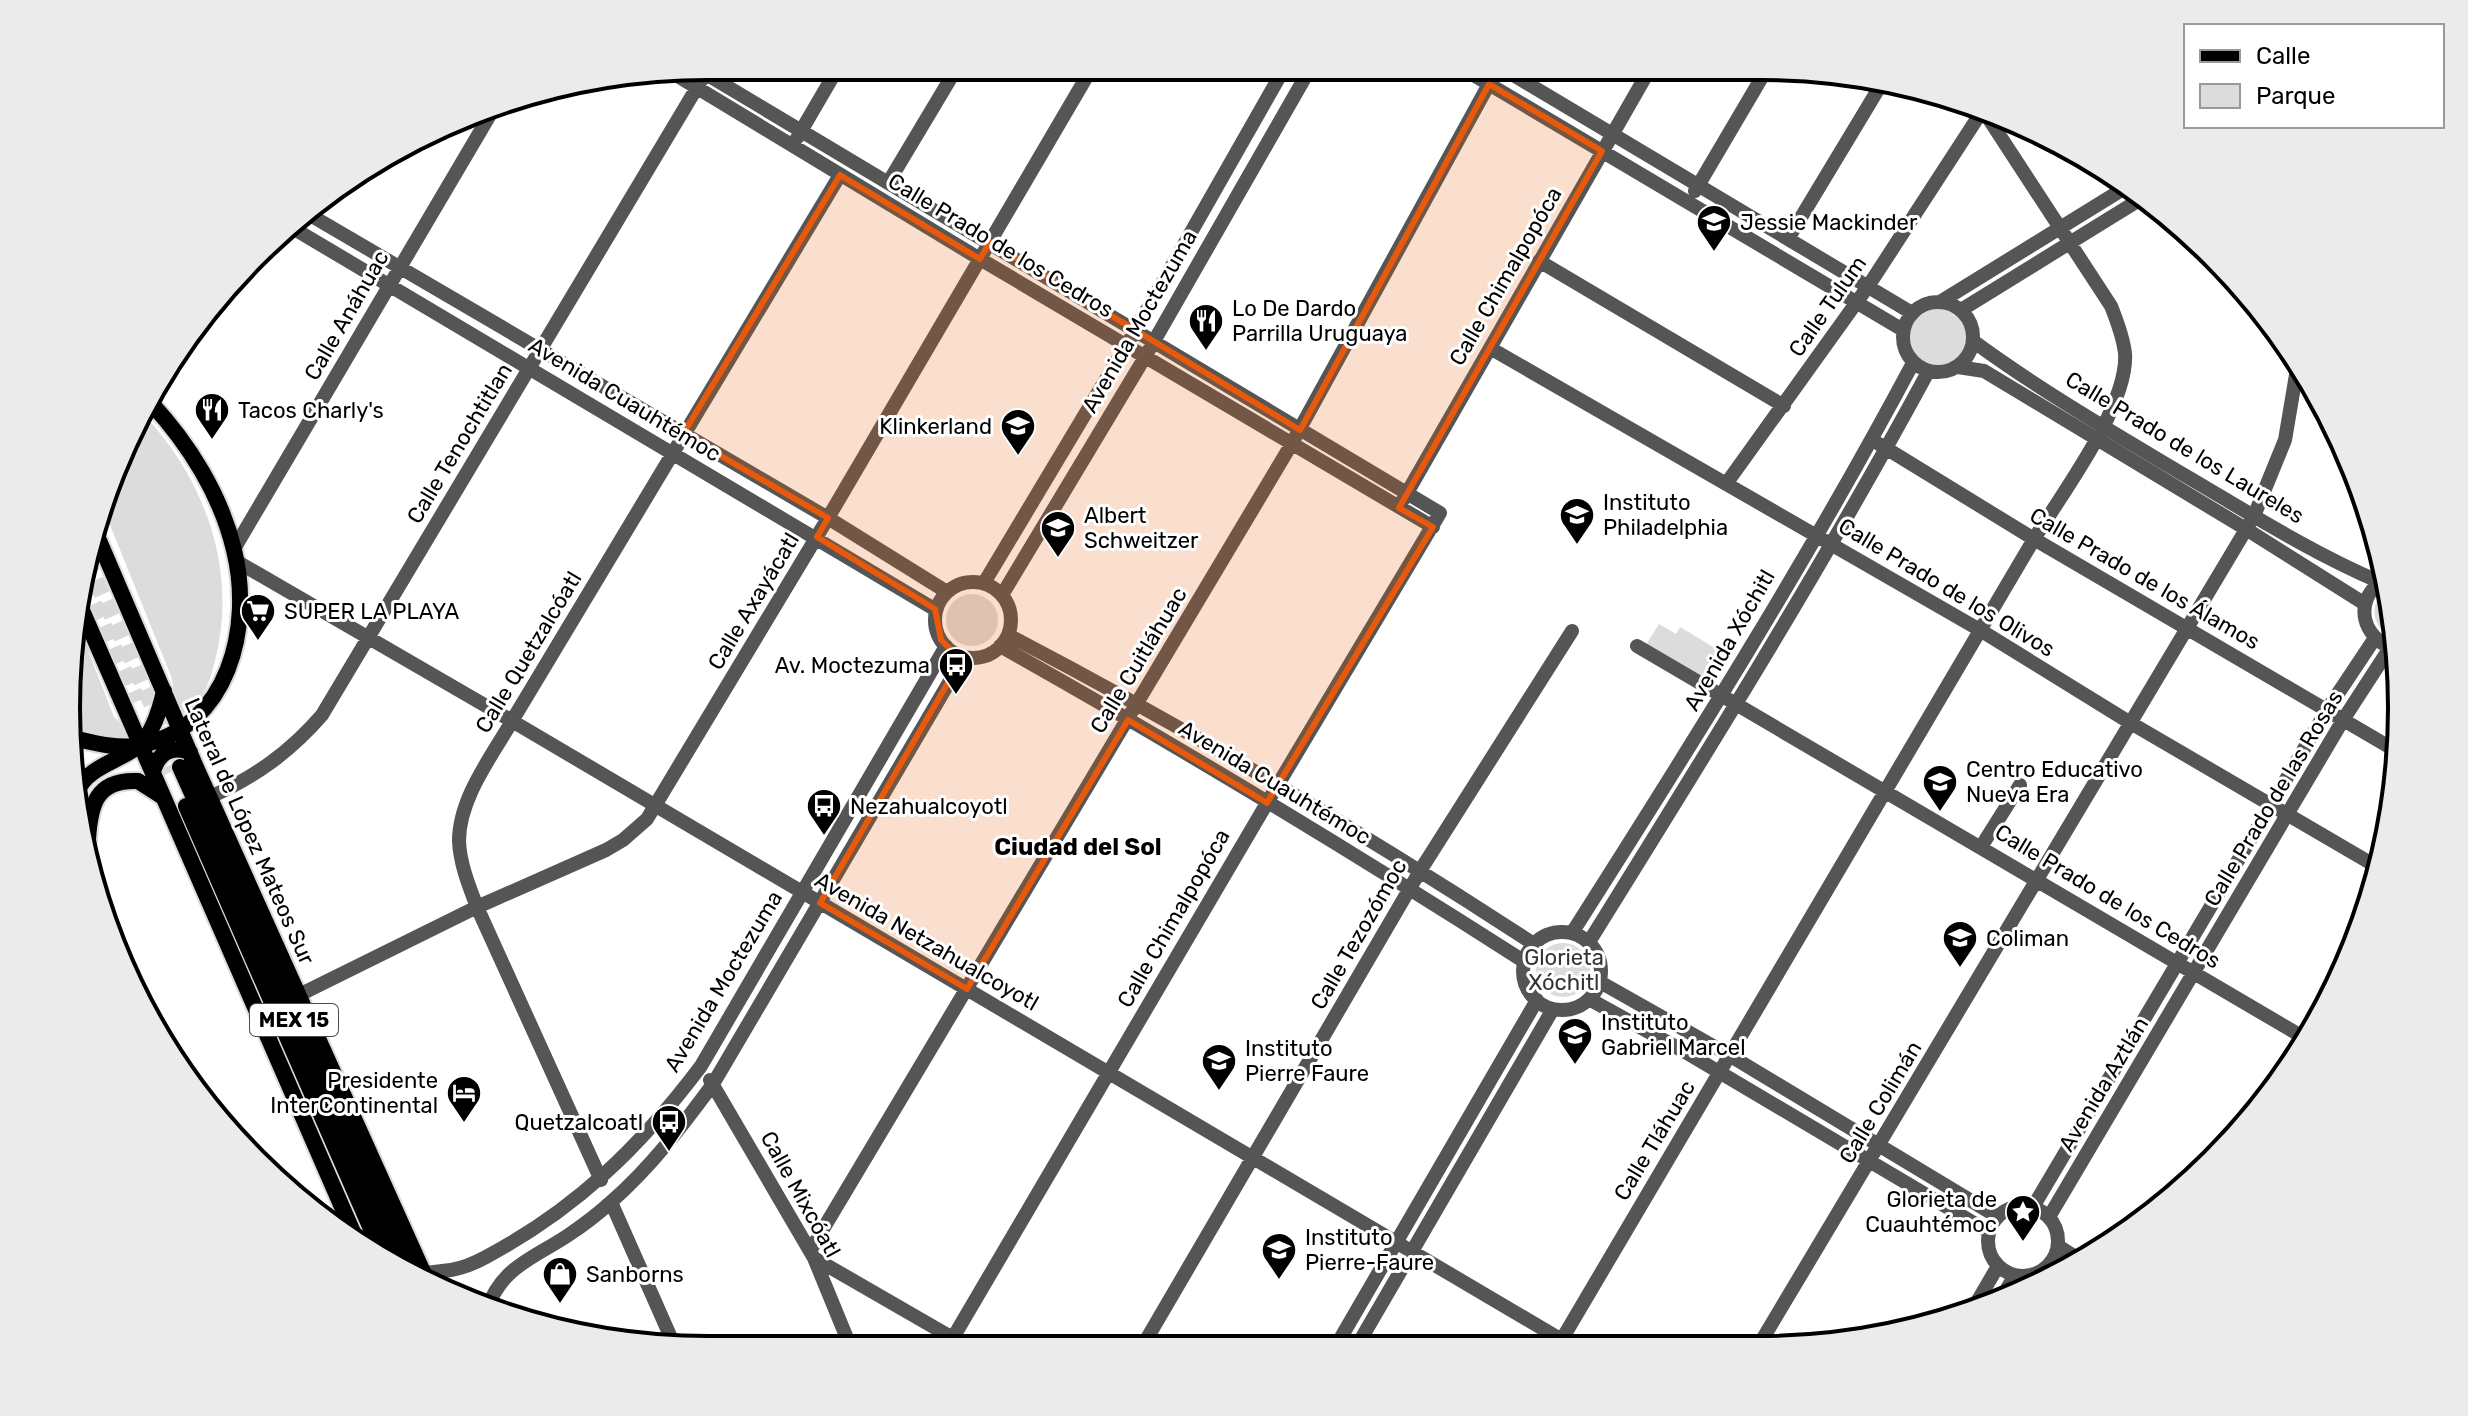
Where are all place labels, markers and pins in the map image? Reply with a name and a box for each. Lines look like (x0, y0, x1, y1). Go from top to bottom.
school or university icon: Jessie Mackinder (1695, 203, 1733, 253)
place label: Jessie Mackinder (1740, 209, 1918, 236)
place label: Lo De Dardo Parrilla Uruguaya (1232, 295, 1407, 347)
restaurant icon: Lo De Dardo Parrilla Uruguaya (1187, 302, 1225, 352)
restaurant icon: Tacos Charly's (193, 391, 231, 441)
place label: Tacos Charly's (238, 397, 384, 424)
school or university icon: Klinkerland (999, 407, 1037, 457)
place label: Klinkerland (879, 413, 992, 440)
place label: Instituto Philadelphia (1603, 489, 1728, 541)
school or university icon: Instituto Philadelphia (1558, 496, 1596, 546)
place label: Albert Schweitzer (1084, 502, 1199, 554)
school or university icon: Albert Schweitzer (1039, 509, 1077, 559)
supermarket icon: SUPER LA PLAYA (239, 592, 277, 642)
place label: SUPER LA PLAYA (284, 598, 460, 625)
bus stop icon: Av. Moctezuma (937, 646, 975, 696)
place label: Av. Moctezuma (775, 652, 930, 679)
place label: Centro Educativo Nueva Era (1966, 756, 2143, 808)
school or university icon: Centro Educativo Nueva Era (1921, 763, 1959, 813)
bus stop icon: Nezahualcoyotl (805, 787, 843, 837)
place label: Nezahualcoyotl (850, 793, 1008, 820)
school or university icon: Coliman (1941, 919, 1979, 969)
place label: Coliman (1986, 925, 2069, 952)
place label: Instituto Gabriel Marcel (1601, 1009, 1746, 1061)
school or university icon: Instituto Gabriel Marcel (1556, 1016, 1594, 1066)
place label: Instituto Pierre Faure (1245, 1035, 1369, 1087)
school or university icon: Instituto Pierre Faure (1200, 1042, 1238, 1092)
place label: Presidente InterContinental (270, 1067, 438, 1119)
hotel icon: Presidente InterContinental (445, 1074, 483, 1124)
bus stop icon: Quetzalcoatl (650, 1103, 688, 1153)
place label: Quetzalcoatl (515, 1109, 643, 1136)
place label: Glorieta de Cuauhtémoc (1865, 1186, 1997, 1238)
place icon: Glorieta de Cuauhtémoc (2004, 1193, 2042, 1243)
place label: Instituto Pierre-Faure (1305, 1224, 1434, 1276)
school or university icon: Instituto Pierre-Faure (1260, 1231, 1298, 1281)
shop icon: Sanborns (541, 1255, 579, 1305)
place label: Sanborns (586, 1261, 684, 1288)

